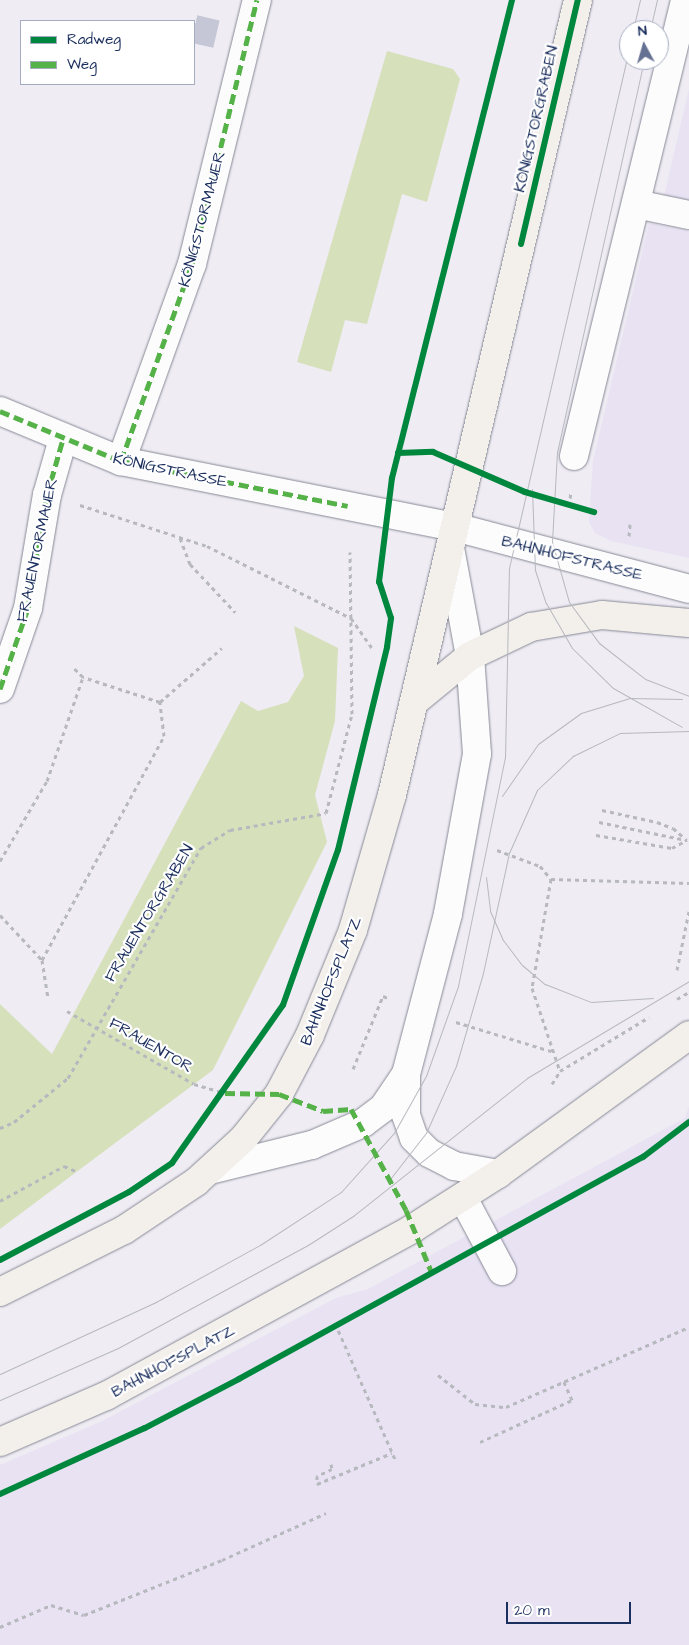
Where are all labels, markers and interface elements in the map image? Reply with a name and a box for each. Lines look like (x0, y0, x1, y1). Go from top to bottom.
legend (20, 20, 195, 85)
north arrow (619, 20, 669, 70)
text: N (637, 21, 648, 41)
text: Radweg (67, 29, 121, 50)
street label: KÖNIGSTORGRABEN (510, 44, 562, 194)
text: Weg (67, 54, 97, 75)
street label: KÖNIGSTORMAUER (175, 149, 229, 289)
street label: KÖNIGSTRASSE (111, 449, 229, 491)
street label: FRAUENTORMAUER (12, 476, 62, 624)
street label: BAHNHOFSTRASSE (499, 531, 645, 585)
street label: FRAUENTORGRABEN (100, 841, 198, 985)
street label: BAHNHOFSPLATZ (296, 914, 366, 1048)
street label: FRAUENTOR (106, 1013, 196, 1077)
street label: BAHNHOFSPLATZ (108, 1320, 238, 1402)
scale bar (509, 1592, 634, 1624)
text: 20 m (514, 1600, 550, 1621)

